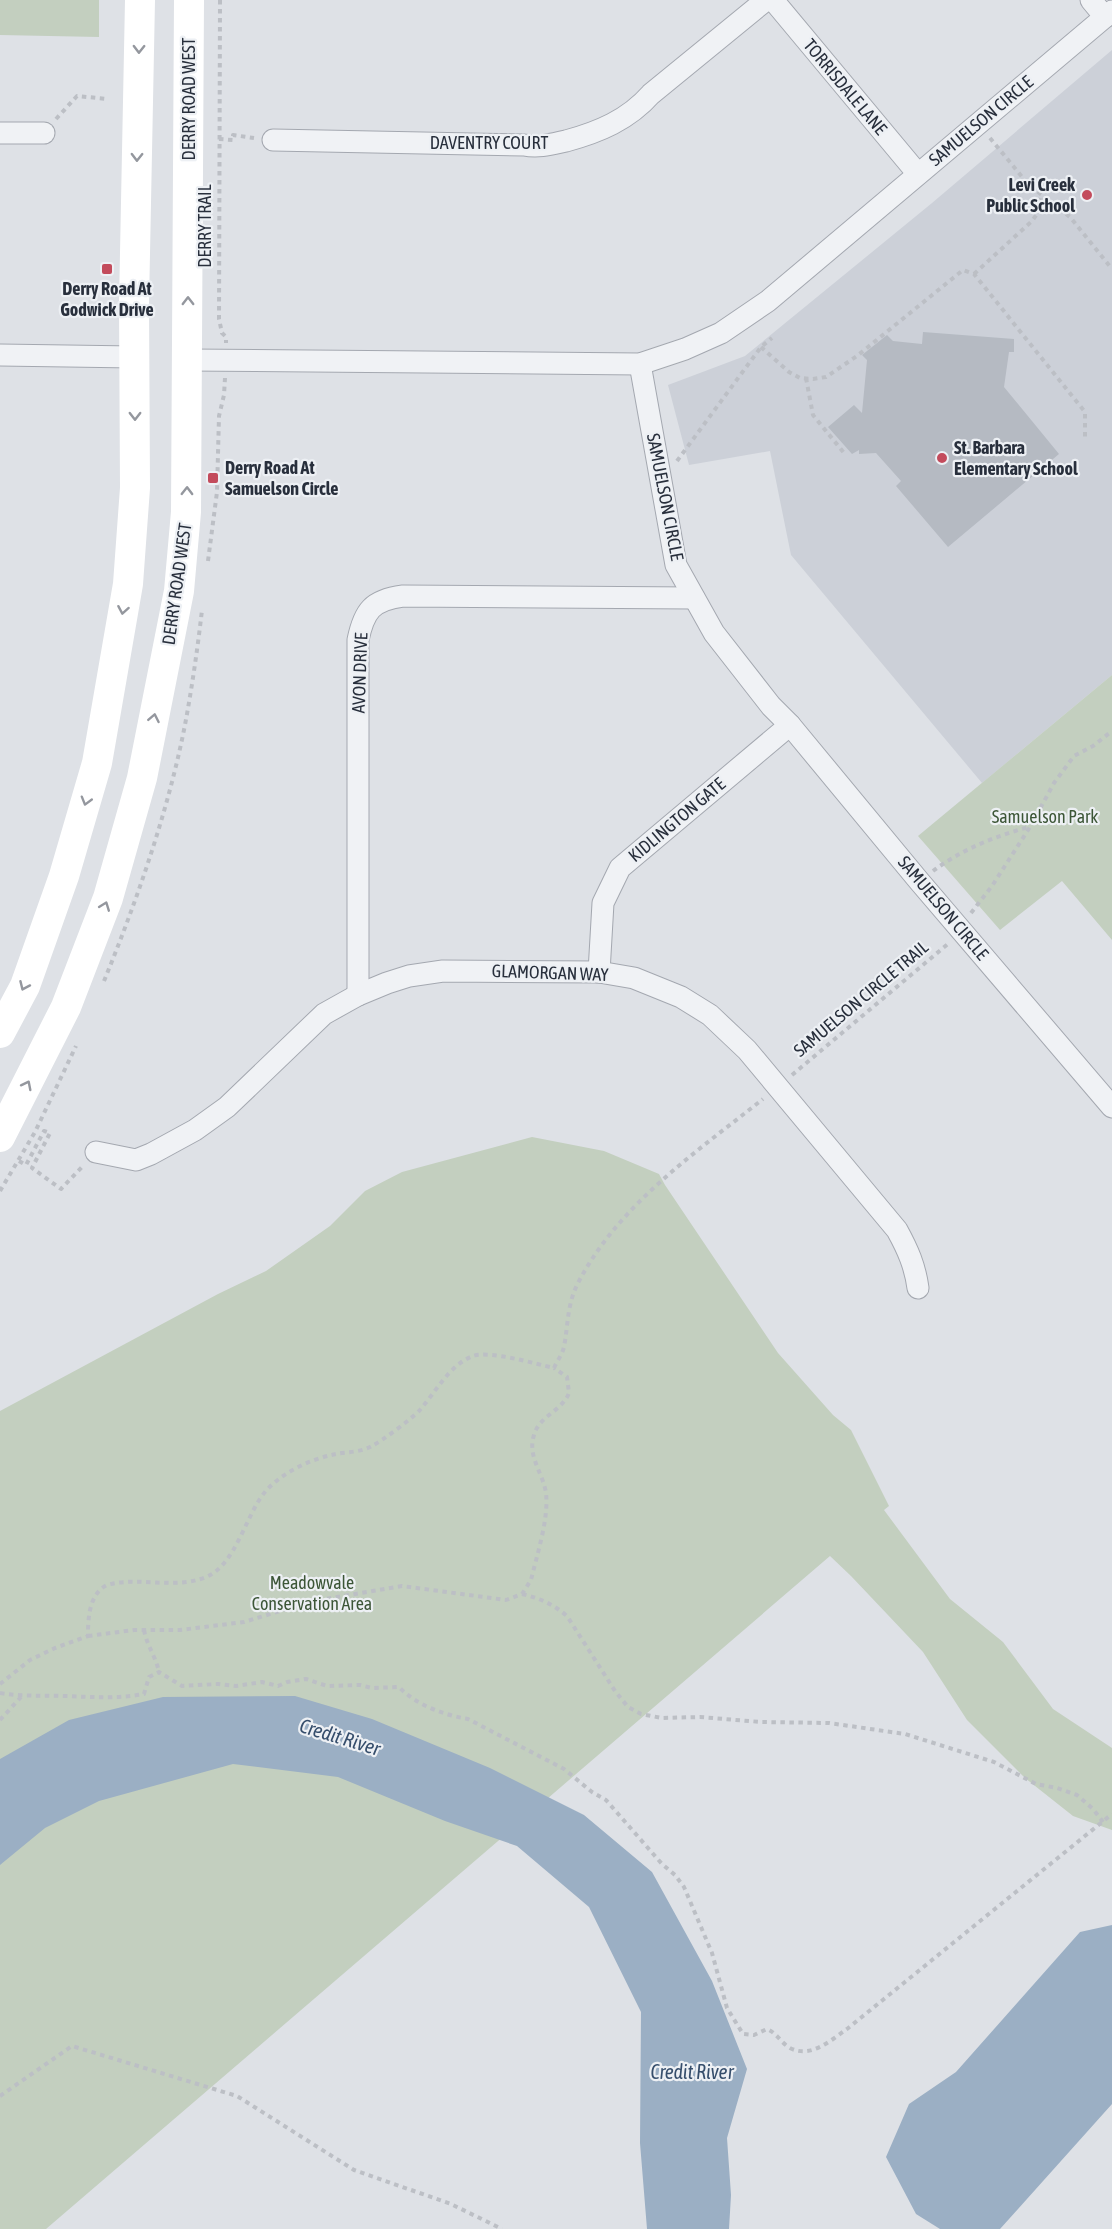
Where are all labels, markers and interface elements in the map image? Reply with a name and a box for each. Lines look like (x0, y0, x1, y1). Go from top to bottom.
street label: TORRISDALE LANE (799, 35, 892, 139)
street label: DERRY ROAD WEST (178, 37, 199, 160)
one-way arrow (133, 45, 145, 54)
street label: SAMUELSON CIRCLE (924, 71, 1037, 170)
street label: DAVENTRY COURT (430, 132, 548, 153)
one-way arrow (131, 152, 143, 161)
place label: Levi Creek Public School (986, 174, 1076, 216)
street label: DERRY TRAIL (194, 184, 215, 268)
marker: Levi Creek Public School (1080, 188, 1094, 202)
marker: Derry Road At Godwick Drive (100, 262, 114, 276)
place label: Derry Road At Godwick Drive (60, 278, 154, 320)
one-way arrow (182, 297, 194, 306)
one-way arrow (129, 411, 141, 420)
street label: SAMUELSON CIRCLE (643, 432, 688, 563)
place label: St. Barbara Elementary School (954, 437, 1078, 479)
marker: St. Barbara Elementary School (935, 451, 949, 465)
place label: Derry Road At Samuelson Circle (225, 457, 339, 499)
marker: Derry Road At Samuelson Circle (206, 471, 220, 485)
one-way arrow (181, 487, 193, 496)
street label: DERRY ROAD WEST (158, 522, 195, 646)
one-way arrow (117, 605, 130, 615)
street label: AVON DRIVE (348, 632, 371, 714)
one-way arrow (147, 713, 160, 723)
street label: KIDLINGTON GATE (624, 773, 729, 866)
one-way arrow (81, 796, 93, 806)
park label: Samuelson Park (992, 806, 1098, 827)
street label: SAMUELSON CIRCLE (894, 851, 993, 964)
one-way arrow (98, 902, 110, 913)
street label: SAMUELSON CIRCLE TRAIL (789, 936, 932, 1061)
street label: GLAMORGAN WAY (491, 960, 609, 985)
one-way arrow (19, 980, 31, 991)
one-way arrow (19, 1080, 31, 1091)
park label: Meadowvale Conservation Area (252, 1572, 372, 1614)
water label: Credit River (297, 1713, 384, 1760)
water label: Credit River (650, 2060, 735, 2083)

